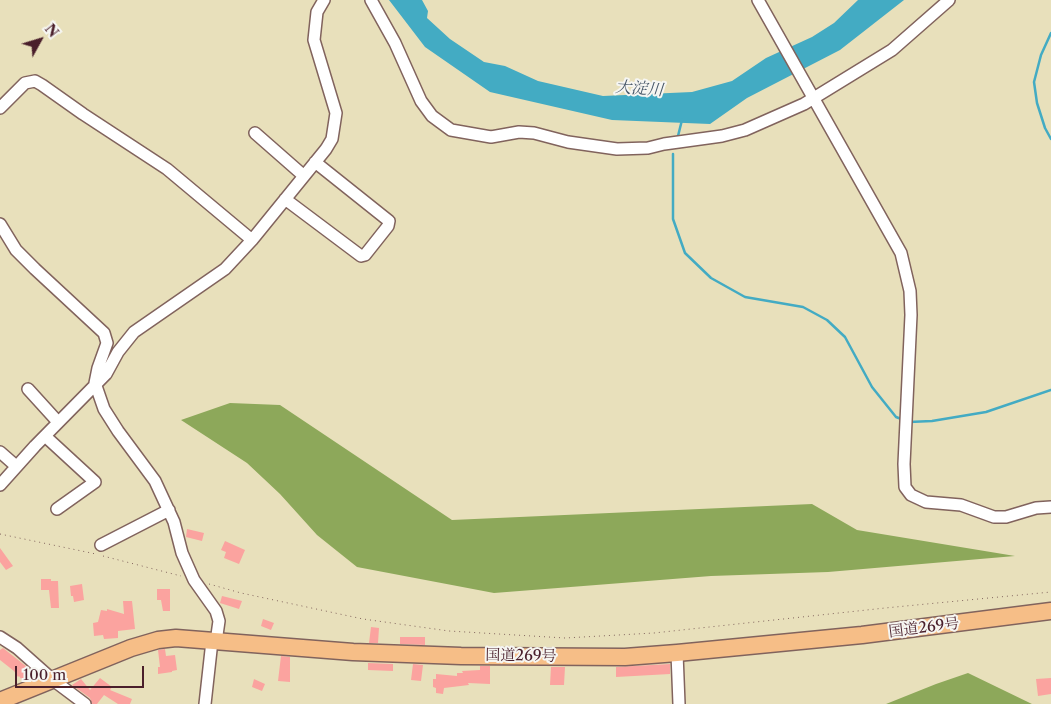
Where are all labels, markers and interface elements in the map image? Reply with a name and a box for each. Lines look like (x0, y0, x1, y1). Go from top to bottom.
north arrow (15, 15, 65, 65)
text: N (41, 20, 62, 41)
water label: 大淀川 (614, 78, 664, 100)
street label: 国道269号 (888, 615, 960, 641)
street label: 国道269号 (485, 646, 557, 666)
scale bar (18, 656, 146, 688)
text: 100 m (23, 665, 66, 684)

